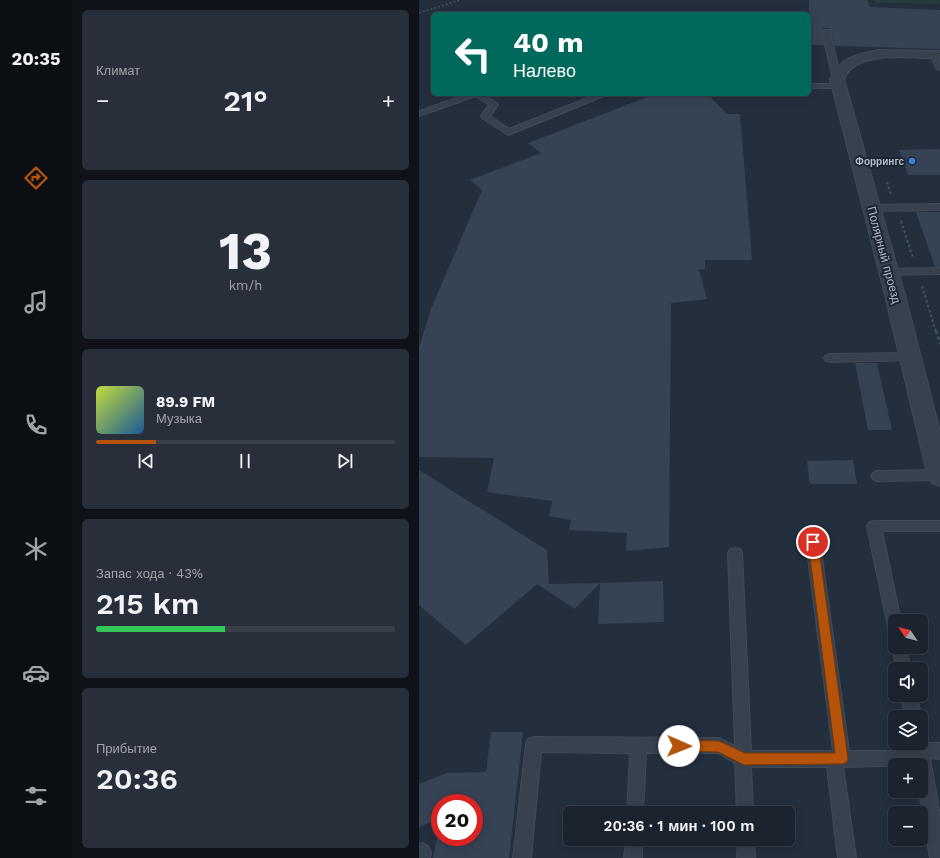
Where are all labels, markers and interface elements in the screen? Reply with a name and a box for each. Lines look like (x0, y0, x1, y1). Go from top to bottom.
text: 40 m (513, 26, 583, 59)
icon: left (447, 28, 499, 80)
text: 20:35 (12, 48, 60, 69)
text: Налево (513, 60, 576, 81)
text: Климат (96, 63, 140, 78)
text: 21° (223, 83, 268, 118)
text: − (96, 88, 109, 113)
text: + (382, 88, 395, 113)
place label: Форрингс (855, 156, 904, 167)
marker: Форрингс (907, 156, 917, 166)
icon: directions (22, 164, 50, 192)
street label: Полярный проезд (864, 205, 904, 305)
text: 13 (219, 221, 272, 282)
text: km/h (229, 278, 262, 293)
icon: music (22, 288, 50, 316)
text: 89.9 FM (156, 393, 215, 411)
icon: phone (22, 411, 50, 439)
text: Музыка (156, 411, 202, 426)
icon: previous (135, 450, 157, 472)
icon: pause (234, 450, 256, 472)
icon: next (334, 450, 356, 472)
pin (796, 525, 830, 559)
icon: arrive (802, 531, 824, 553)
icon: climate (22, 535, 50, 563)
text: Запас хода · 43% (96, 566, 203, 581)
text: 215 km (96, 586, 199, 621)
north arrow (888, 614, 928, 654)
map controls (888, 614, 928, 846)
icon: car (22, 659, 50, 687)
button: sound (888, 662, 928, 702)
button: layers (888, 710, 928, 750)
position arrow (658, 725, 700, 767)
text: Прибытие (96, 741, 157, 756)
button: + (888, 758, 928, 798)
text: 20:36 (96, 761, 178, 796)
icon: filters (22, 782, 50, 810)
speed limit sign: 20 (431, 794, 483, 846)
button: − (888, 806, 928, 846)
text: 20:36 · 1 мин · 100 m (604, 817, 754, 835)

